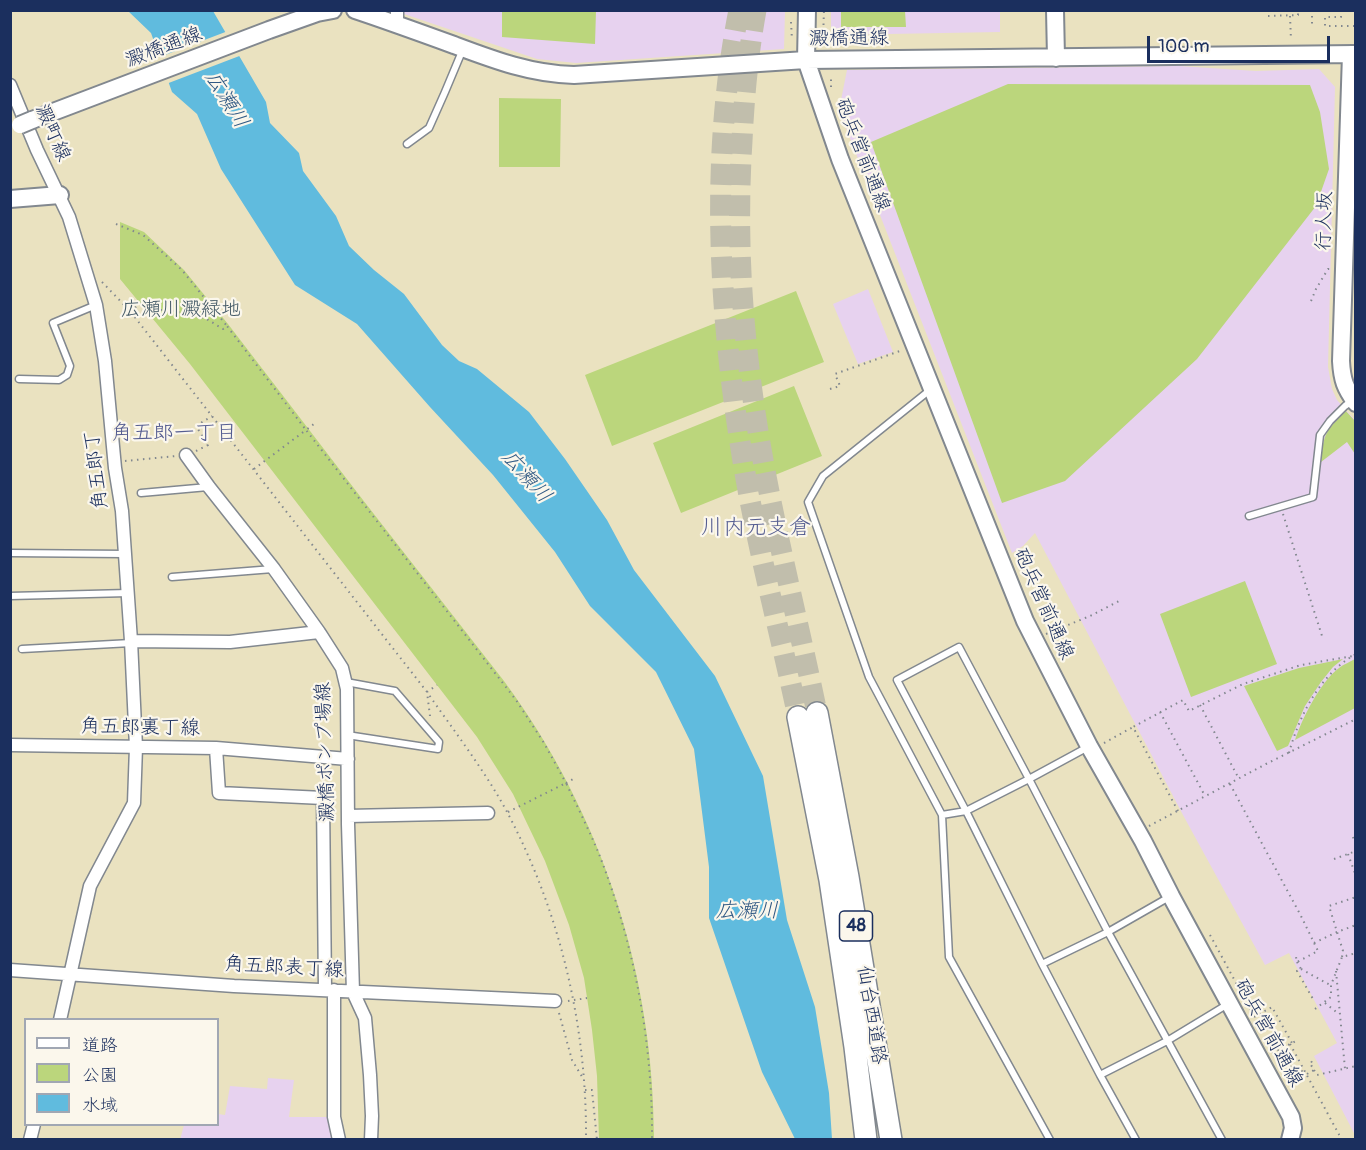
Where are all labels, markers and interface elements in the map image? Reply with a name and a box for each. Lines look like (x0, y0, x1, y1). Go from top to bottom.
street label: 澱橋通線 (122, 22, 206, 74)
scale bar (1150, 24, 1333, 62)
street label: 澱橋通線 (809, 26, 889, 52)
text: 100 m (1158, 35, 1210, 58)
water label: 広瀬川 (199, 67, 253, 133)
street label: 砲兵営前通線 (829, 95, 895, 215)
street label: 澱町線 (29, 101, 75, 165)
street label: 行人坂 (1312, 191, 1338, 251)
park label: 広瀬川澱緑地 (121, 298, 241, 322)
district label: 角五郎一丁目 (111, 421, 237, 447)
street label: 角五郎丁 (80, 429, 114, 511)
water label: 広瀬川 (496, 445, 556, 509)
district label: 川内元支倉 (701, 515, 811, 541)
street label: 砲兵営前通線 (1008, 544, 1078, 664)
street label: 澱橋ポンプ場線 (312, 682, 340, 822)
street label: 角五郎裏丁線 (80, 715, 200, 741)
water label: 広瀬川 (716, 899, 778, 925)
road number: 48 (840, 911, 872, 941)
street label: 角五郎表丁線 (223, 953, 345, 983)
street label: 仙台西道路 (851, 964, 891, 1066)
street label: 砲兵営前通線 (1228, 975, 1308, 1091)
legend (24, 1018, 219, 1126)
text: 道路 (82, 1034, 118, 1057)
text: 公園 (82, 1064, 118, 1087)
text: 水域 (82, 1094, 118, 1117)

